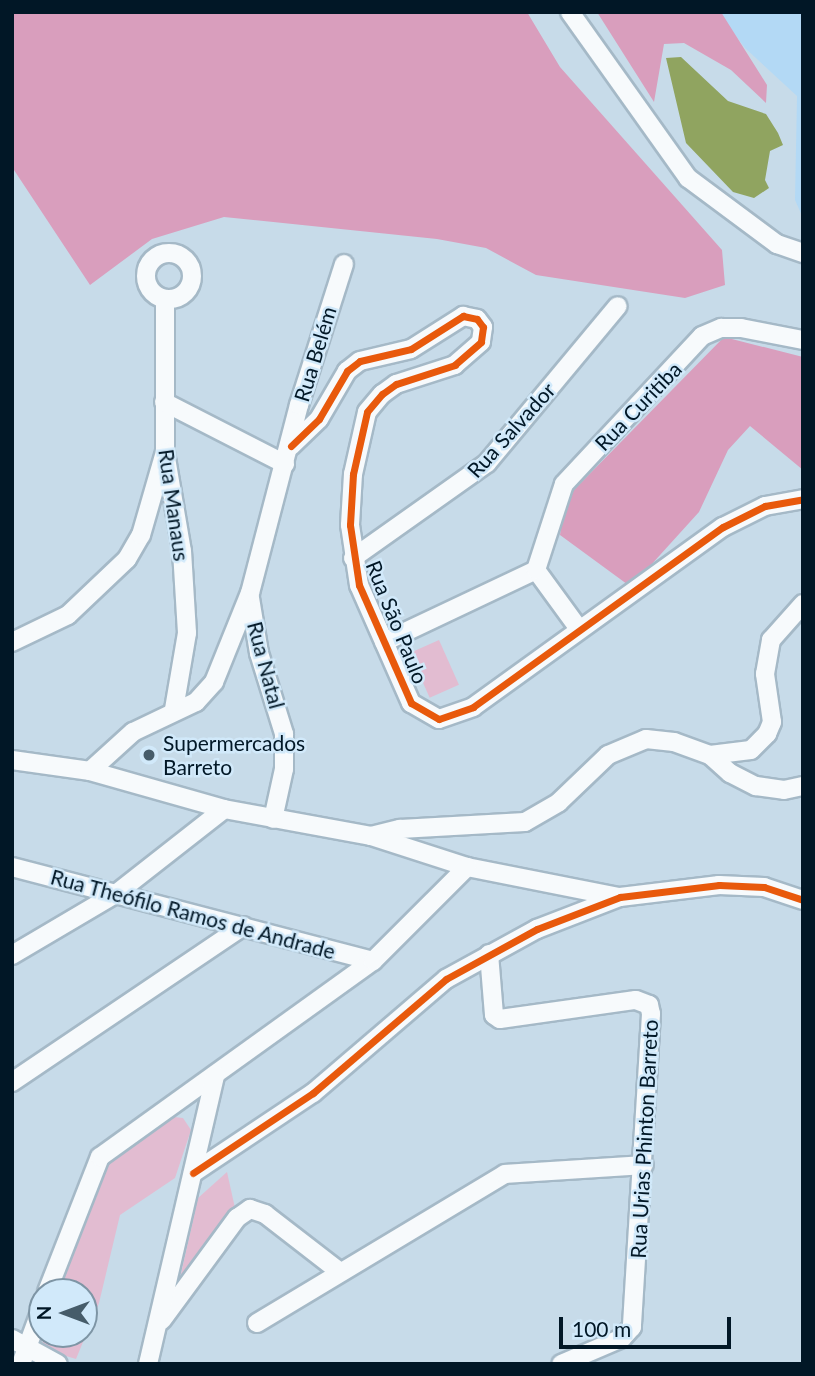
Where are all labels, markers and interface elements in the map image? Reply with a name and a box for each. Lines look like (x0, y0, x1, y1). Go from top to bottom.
street label: Rua Belém (289, 303, 341, 405)
street label: Rua Curitiba (589, 356, 687, 456)
street label: Rua Salvador (462, 377, 560, 483)
street label: Rua Manaus (154, 447, 194, 563)
street label: Rua São Paulo (361, 557, 433, 687)
street label: Rua Natal (242, 619, 290, 711)
place label: Supermercados Barreto (163, 730, 305, 780)
marker: Supermercados Barreto (141, 747, 157, 763)
street label: Rua Theófilo Ramos de Andrade (47, 864, 339, 964)
street label: Rua Urias Phinton Barreto (625, 1019, 663, 1259)
north arrow (28, 1278, 98, 1348)
scale bar (563, 1302, 734, 1346)
text: N (32, 1306, 55, 1320)
text: 100 m (572, 1316, 631, 1341)

